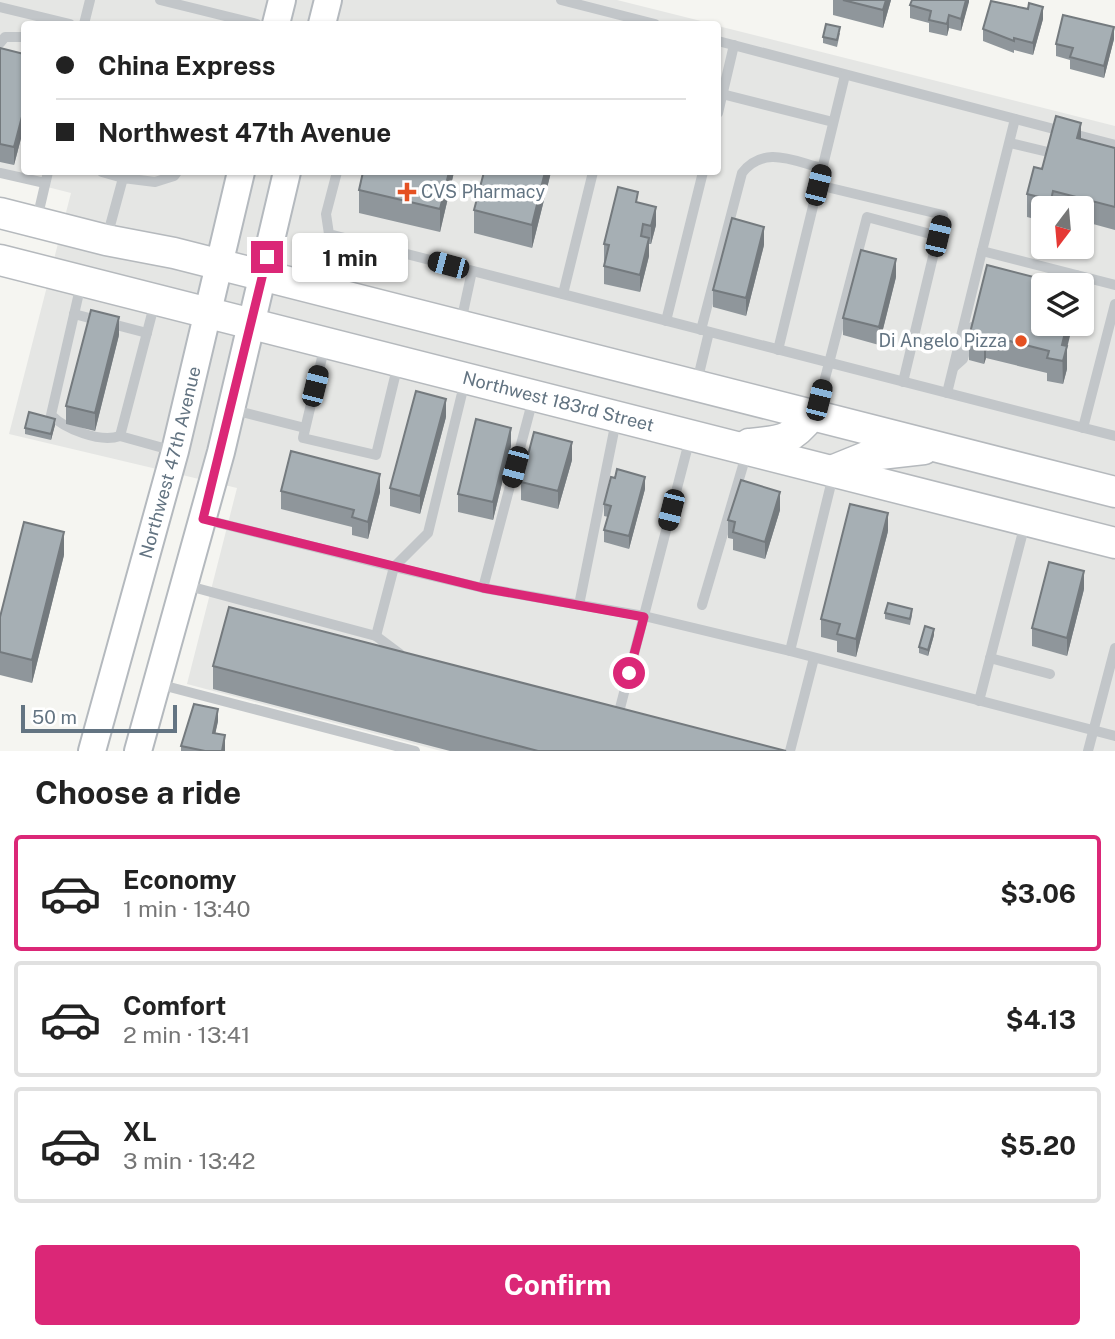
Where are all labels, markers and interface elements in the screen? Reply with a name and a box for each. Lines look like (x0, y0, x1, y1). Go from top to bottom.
text: China Express (98, 50, 275, 81)
text: Northwest 47th Avenue (98, 117, 391, 148)
car (803, 162, 834, 208)
place label: CVS Pharmacy (421, 181, 545, 202)
marker: CVS Pharmacy (399, 184, 415, 200)
north arrow (1031, 196, 1094, 259)
map controls (1031, 196, 1094, 336)
car (924, 213, 953, 259)
callout: 1 min (292, 232, 407, 282)
route end (251, 241, 283, 273)
text: 1 min (322, 244, 378, 271)
car (425, 249, 472, 281)
button: layers (1031, 273, 1094, 336)
place label: Di Angelo Pizza (879, 330, 1007, 351)
marker: Di Angelo Pizza (1013, 333, 1029, 349)
car (300, 363, 331, 409)
street label: Northwest 47th Avenue (135, 364, 205, 561)
street label: Northwest 183rd Street (461, 367, 656, 436)
car (804, 377, 835, 423)
car (500, 444, 531, 490)
car (656, 487, 687, 533)
route start (613, 657, 645, 689)
scale bar (21, 702, 177, 734)
text: 50 m (32, 706, 77, 728)
text: Choose a ride (35, 774, 241, 811)
icon: car (39, 862, 102, 925)
text: Economy (123, 864, 236, 895)
text: $3.06 (1000, 878, 1076, 909)
text: 1 min · 13:40 (123, 895, 251, 922)
icon: car (39, 988, 102, 1051)
text: Comfort (123, 990, 226, 1021)
text: $4.13 (1006, 1004, 1076, 1035)
text: 2 min · 13:41 (123, 1021, 250, 1048)
icon: car (39, 1114, 102, 1177)
text: XL (123, 1116, 157, 1147)
text: $5.20 (1000, 1130, 1076, 1161)
text: 3 min · 13:42 (123, 1147, 255, 1174)
button: Confirm (35, 1245, 1080, 1325)

